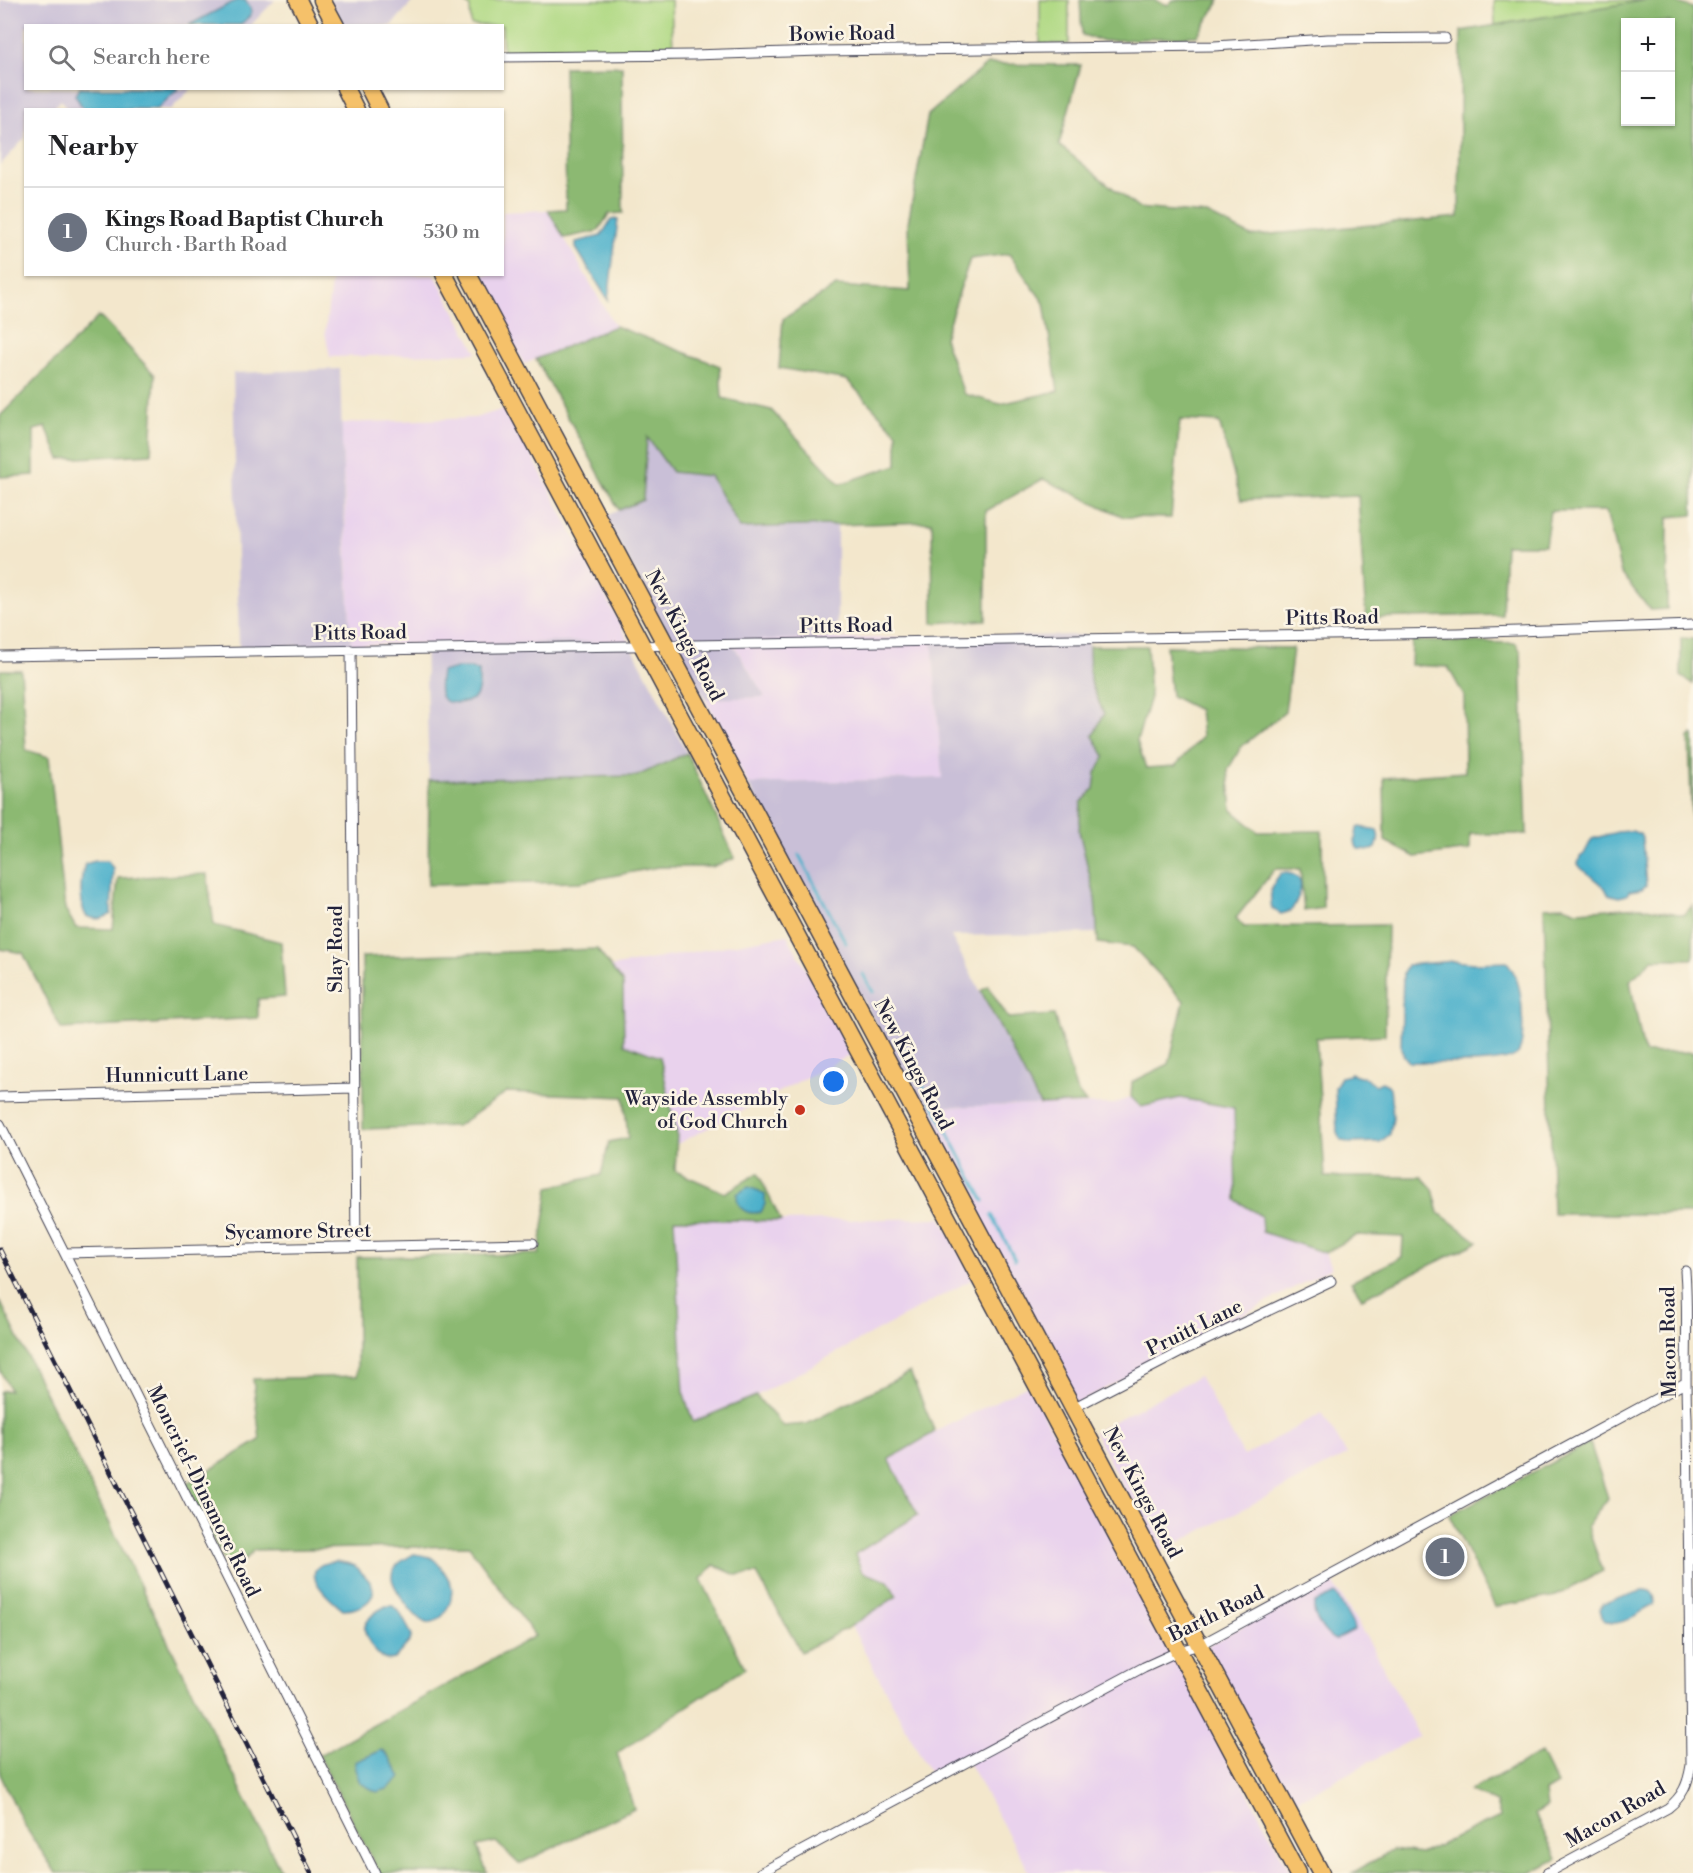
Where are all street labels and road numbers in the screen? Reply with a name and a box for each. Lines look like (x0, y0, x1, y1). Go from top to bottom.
street label: Bowie Road (788, 21, 896, 48)
street label: New Kings Road (639, 566, 729, 706)
street label: Pitts Road (1285, 605, 1380, 632)
street label: Pitts Road (799, 613, 894, 640)
street label: Pitts Road (313, 620, 408, 647)
street label: Slay Road (324, 905, 349, 993)
street label: New Kings Road (868, 995, 958, 1135)
street label: Hunnicutt Lane (105, 1062, 249, 1089)
street label: Sycamore Street (225, 1219, 371, 1246)
street label: Macon Road (1656, 1285, 1683, 1398)
street label: Pruitt Lane (1142, 1294, 1247, 1362)
street label: Moncrief-Dinsmore Road (140, 1382, 265, 1602)
street label: New Kings Road (1097, 1423, 1187, 1563)
street label: Barth Road (1164, 1580, 1269, 1649)
street label: Macon Road (1561, 1776, 1671, 1854)

